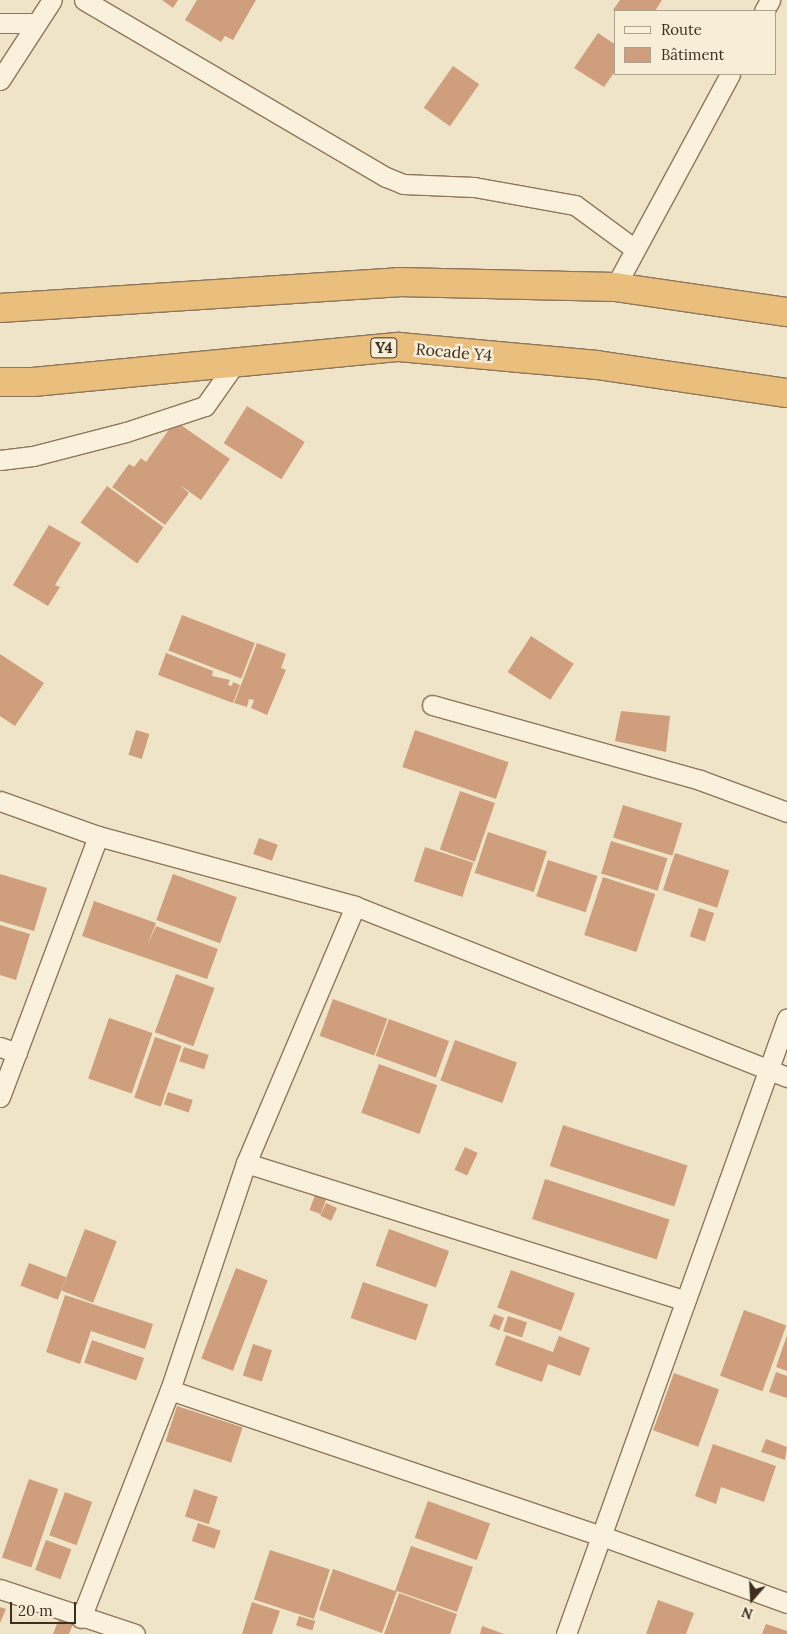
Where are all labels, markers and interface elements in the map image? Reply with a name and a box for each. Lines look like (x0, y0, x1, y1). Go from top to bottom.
legend (614, 10, 777, 75)
text: Route (661, 20, 702, 39)
text: Bâtiment (661, 45, 724, 64)
road number: Y4 (370, 336, 398, 360)
street label: Rocade Y4 (415, 339, 493, 365)
north arrow (727, 1574, 777, 1624)
scale bar (12, 1592, 79, 1624)
text: 20 m (18, 1601, 53, 1620)
text: N (739, 1603, 755, 1623)

